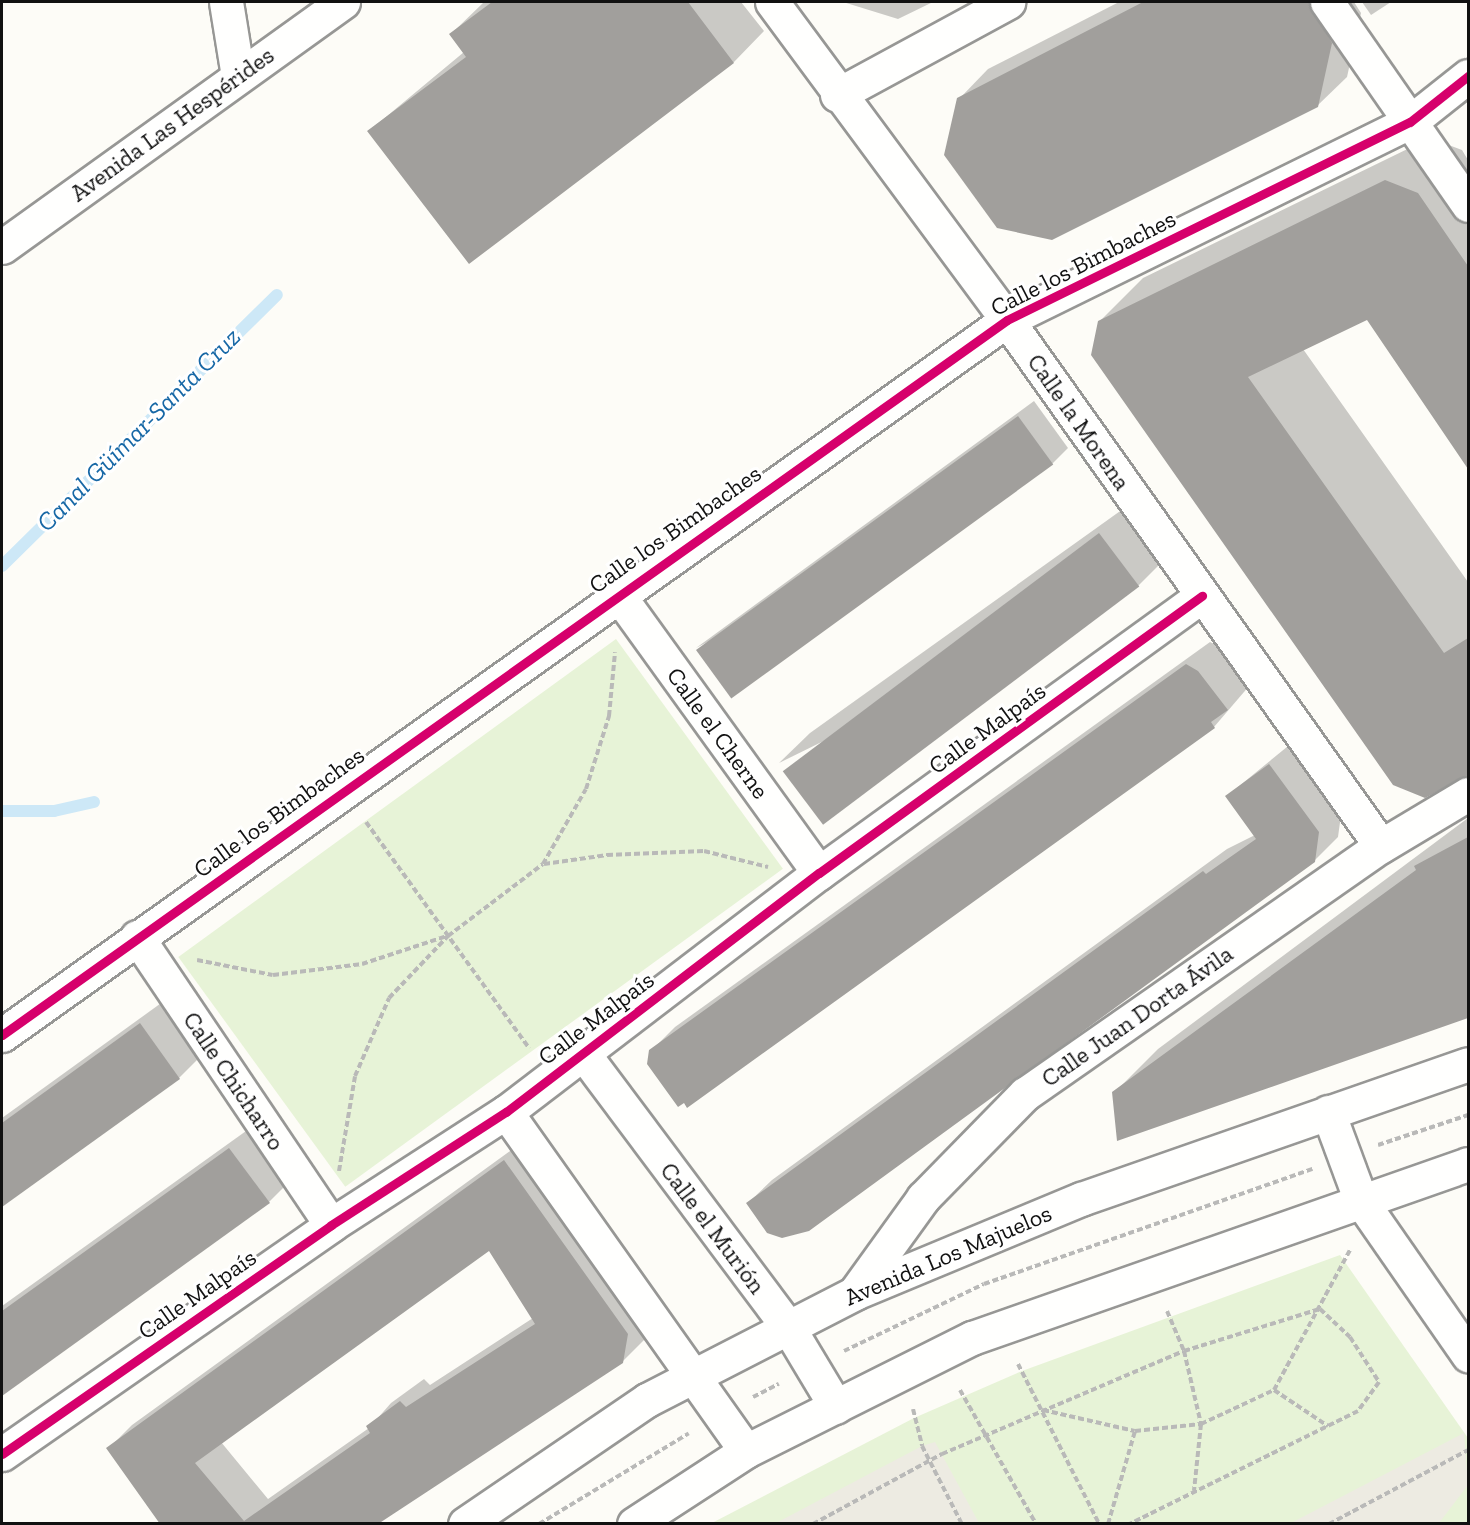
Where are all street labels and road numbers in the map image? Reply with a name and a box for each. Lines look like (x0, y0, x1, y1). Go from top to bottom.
street label: Avenida Las Hespérides (65, 41, 279, 207)
street label: Calle los Bimbaches (986, 204, 1180, 322)
street label: Calle la Morena (1021, 348, 1137, 496)
street label: Calle los Bimbaches (583, 459, 767, 599)
street label: Calle el Cherne (661, 662, 775, 804)
street label: Calle Malpaís (923, 676, 1051, 780)
street label: Calle los Bimbaches (188, 740, 370, 884)
street label: Calle Juan Dorta Ávila (1035, 939, 1239, 1093)
street label: Calle Malpaís (532, 965, 660, 1071)
street label: Calle Chicharro (177, 1006, 291, 1156)
street label: Calle el Murión (654, 1157, 772, 1299)
street label: Avenida Los Majuelos (840, 1198, 1056, 1312)
street label: Calle Malpaís (132, 1243, 262, 1345)

